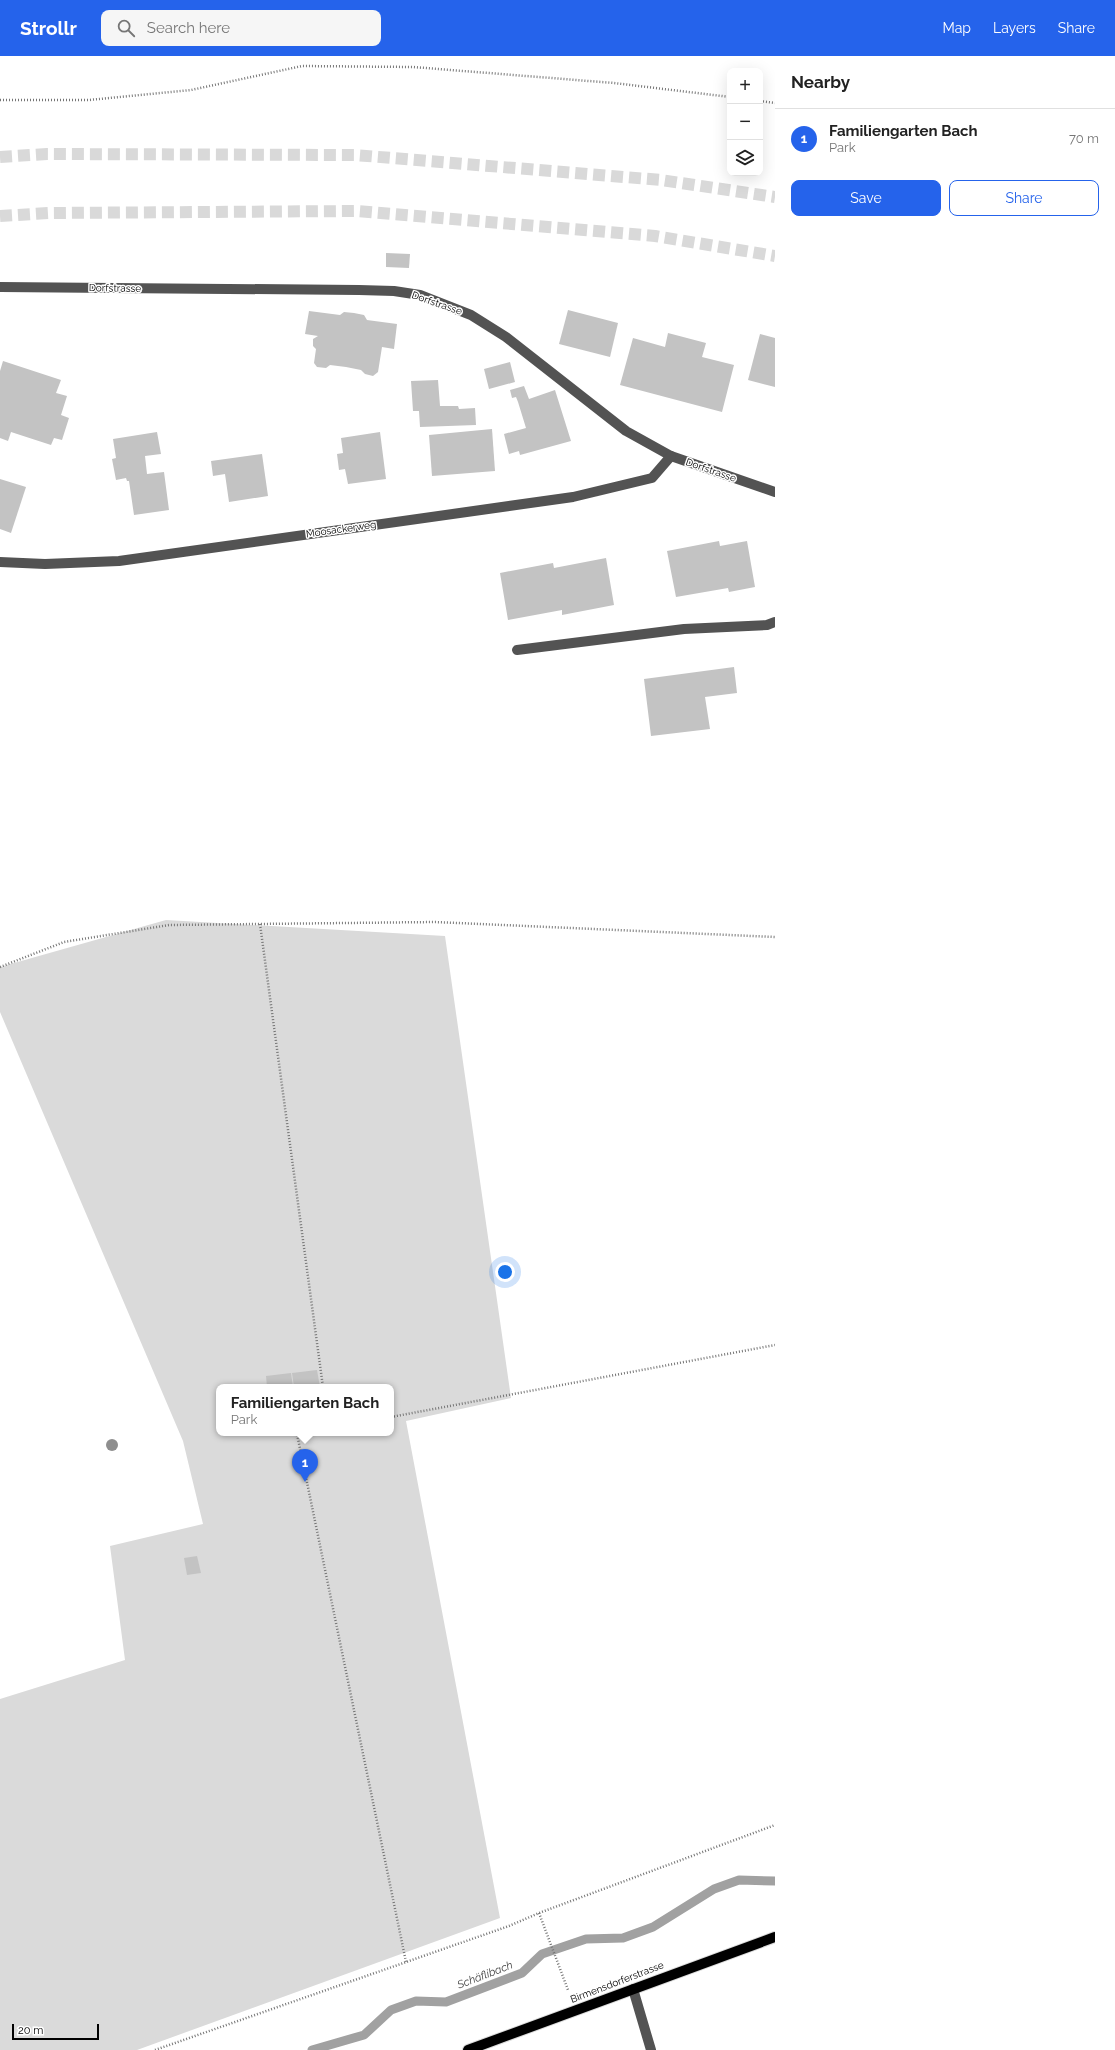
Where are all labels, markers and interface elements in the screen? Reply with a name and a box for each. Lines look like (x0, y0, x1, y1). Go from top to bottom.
search box (101, 10, 381, 46)
text: Strollr (20, 17, 77, 39)
icon: search (115, 17, 137, 39)
text: Search here (147, 19, 230, 37)
text: Map (943, 20, 971, 36)
text: Layers (993, 20, 1036, 36)
text: Share (1058, 20, 1095, 36)
map controls (727, 68, 763, 176)
button: + (727, 68, 763, 104)
text: Nearby (791, 72, 850, 92)
button: − (727, 104, 763, 140)
text: Familiengarten Bach (829, 122, 978, 140)
text: 1 (801, 131, 807, 146)
text: 70 m (1069, 131, 1099, 146)
button: layers (727, 140, 763, 176)
text: Park (829, 140, 856, 155)
button: Save (791, 180, 941, 216)
button: Share (949, 180, 1099, 216)
street label: Dorfstrasse (89, 282, 142, 294)
street label: Dorfstrasse (410, 289, 464, 317)
street label: Dorfstrasse (684, 456, 738, 484)
street label: Moosackerweg (305, 519, 377, 539)
your location (495, 1262, 515, 1282)
popup (216, 1384, 394, 1436)
text: Familiengarten Bach (231, 1394, 379, 1412)
text: Park (231, 1412, 257, 1427)
pin: 1 (292, 1449, 318, 1482)
water label: Schäflibach (454, 1958, 515, 1992)
street label: Birmensdorferstrasse (569, 1959, 665, 2005)
scale bar (12, 2022, 99, 2041)
text: 20 m (18, 2024, 43, 2037)

